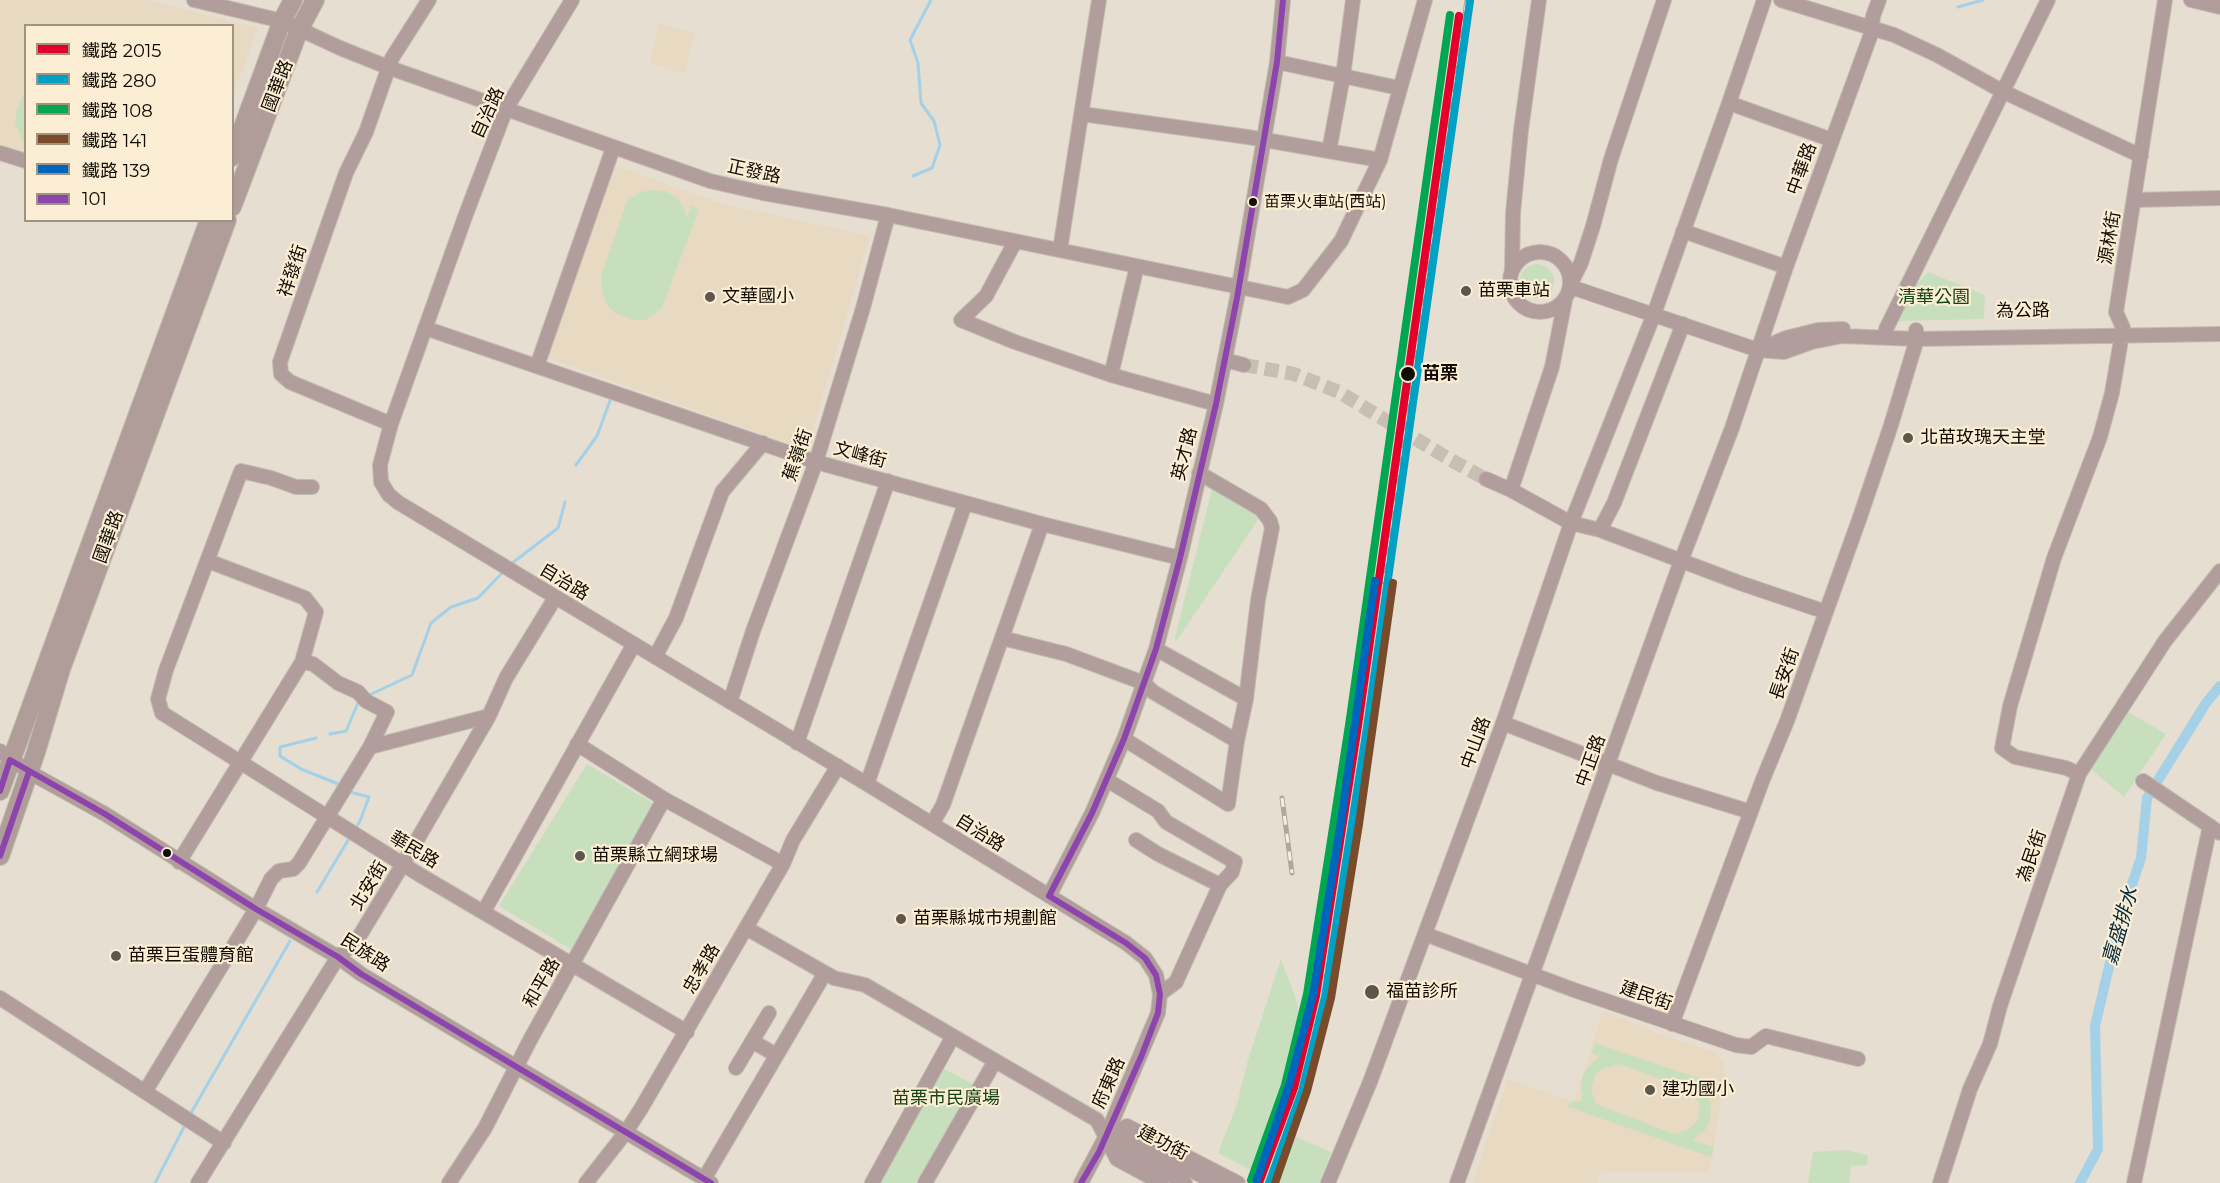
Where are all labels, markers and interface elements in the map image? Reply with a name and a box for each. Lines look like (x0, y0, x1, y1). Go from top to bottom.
legend (24, 24, 234, 222)
text: 鐵路 2015 (82, 40, 162, 62)
street label: 國華路 (258, 57, 298, 115)
text: 鐵路 280 (82, 70, 156, 92)
street label: 自治路 (467, 84, 509, 142)
text: 鐵路 108 (82, 100, 153, 122)
text: 鐵路 141 (82, 130, 147, 152)
street label: 中華路 (1783, 140, 1821, 198)
street label: 正發路 (725, 156, 783, 188)
text: 鐵路 139 (82, 160, 150, 182)
text: 101 (82, 188, 107, 210)
place label: 苗栗火車站(西站) (1264, 192, 1387, 212)
marker: 苗栗火車站(西站) (1247, 196, 1259, 208)
street label: 源林街 (2095, 210, 2125, 266)
street label: 祥發街 (274, 242, 312, 300)
place label: 苗栗車站 (1478, 280, 1550, 302)
marker: 苗栗車站 (1459, 284, 1473, 298)
place label: 文華國小 (722, 286, 794, 308)
park label: 清華公園 (1898, 287, 1970, 309)
marker: 文華國小 (703, 290, 717, 304)
street label: 為公路 (1996, 300, 2050, 322)
place label: 苗栗 (1422, 363, 1458, 385)
marker: 苗栗 (1399, 365, 1417, 383)
street label: 英才路 (1168, 425, 1202, 483)
street label: 蕉嶺街 (779, 426, 817, 484)
place label: 北苗玫瑰天主堂 (1920, 427, 2046, 449)
marker: 北苗玫瑰天主堂 (1901, 431, 1915, 445)
street label: 文峰街 (831, 438, 889, 472)
street label: 國華路 (90, 508, 128, 566)
street label: 自治路 (535, 559, 593, 605)
street label: 長安街 (1766, 645, 1804, 703)
street label: 中山路 (1457, 714, 1495, 772)
street label: 中正路 (1572, 732, 1610, 790)
street label: 自治路 (951, 810, 1009, 856)
street label: 華民路 (385, 827, 443, 873)
street label: 為民街 (2013, 827, 2051, 885)
place label: 苗栗縣立網球場 (592, 845, 718, 867)
unlabelled marker (161, 847, 173, 859)
marker: 苗栗縣立網球場 (573, 849, 587, 863)
street label: 北安街 (346, 857, 392, 915)
water label: 嘉盛排水 (2098, 884, 2144, 968)
place label: 苗栗縣城市規劃館 (913, 908, 1057, 930)
marker: 苗栗縣城市規劃館 (894, 912, 908, 926)
street label: 民族路 (336, 929, 394, 977)
street label: 忠孝路 (679, 940, 725, 998)
place label: 苗栗巨蛋體育館 (128, 945, 254, 967)
marker: 苗栗巨蛋體育館 (109, 949, 123, 963)
street label: 和平路 (519, 954, 565, 1012)
street label: 建民街 (1617, 977, 1675, 1015)
place label: 福苗診所 (1386, 981, 1458, 1003)
marker: 福苗診所 (1363, 983, 1381, 1001)
street label: 府東路 (1088, 1054, 1130, 1112)
place label: 建功國小 (1662, 1079, 1734, 1101)
marker: 建功國小 (1643, 1083, 1657, 1097)
park label: 苗栗市民廣場 (892, 1088, 1000, 1110)
street label: 建功街 (1134, 1121, 1192, 1165)

